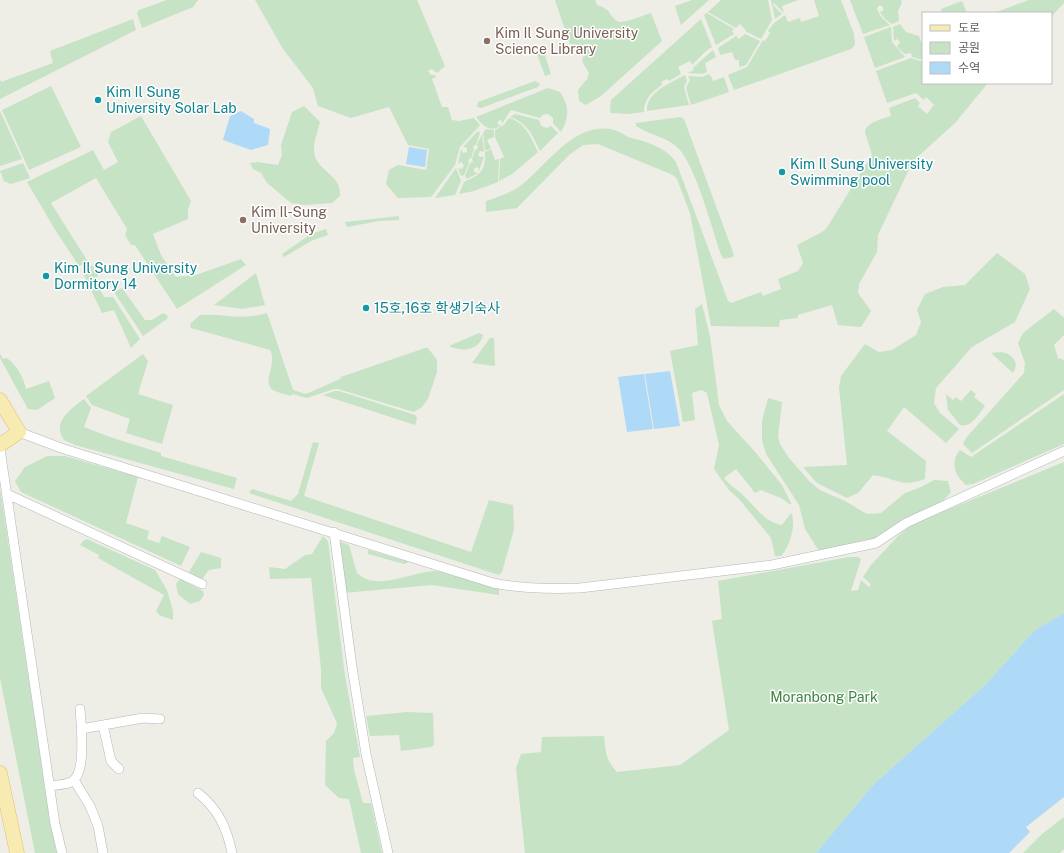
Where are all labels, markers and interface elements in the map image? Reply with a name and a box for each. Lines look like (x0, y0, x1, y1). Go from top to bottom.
legend (922, 12, 1052, 84)
text: 도로 (958, 21, 980, 35)
place label: Kim Il Sung University Science Library (495, 25, 639, 57)
marker: Kim Il Sung University Science Library (482, 36, 492, 46)
text: 공원 (958, 41, 980, 55)
text: 수역 (958, 61, 980, 75)
place label: Kim Il Sung University Solar Lab (106, 84, 237, 116)
marker: Kim Il Sung University Solar Lab (93, 95, 103, 105)
place label: Kim Il Sung University Swimming pool (790, 156, 934, 188)
marker: Kim Il Sung University Swimming pool (777, 167, 787, 177)
place label: Kim Il-Sung University (251, 204, 327, 236)
marker: Kim Il-Sung University (238, 215, 248, 225)
place label: Kim Il Sung University Dormitory 14 (54, 260, 198, 292)
marker: Kim Il Sung University Dormitory 14 (41, 271, 51, 281)
place label: 15호,16호 학생기숙사 (374, 300, 500, 316)
marker: 15호,16호 학생기숙사 (361, 303, 371, 313)
park label: Moranbong Park (770, 689, 878, 705)

